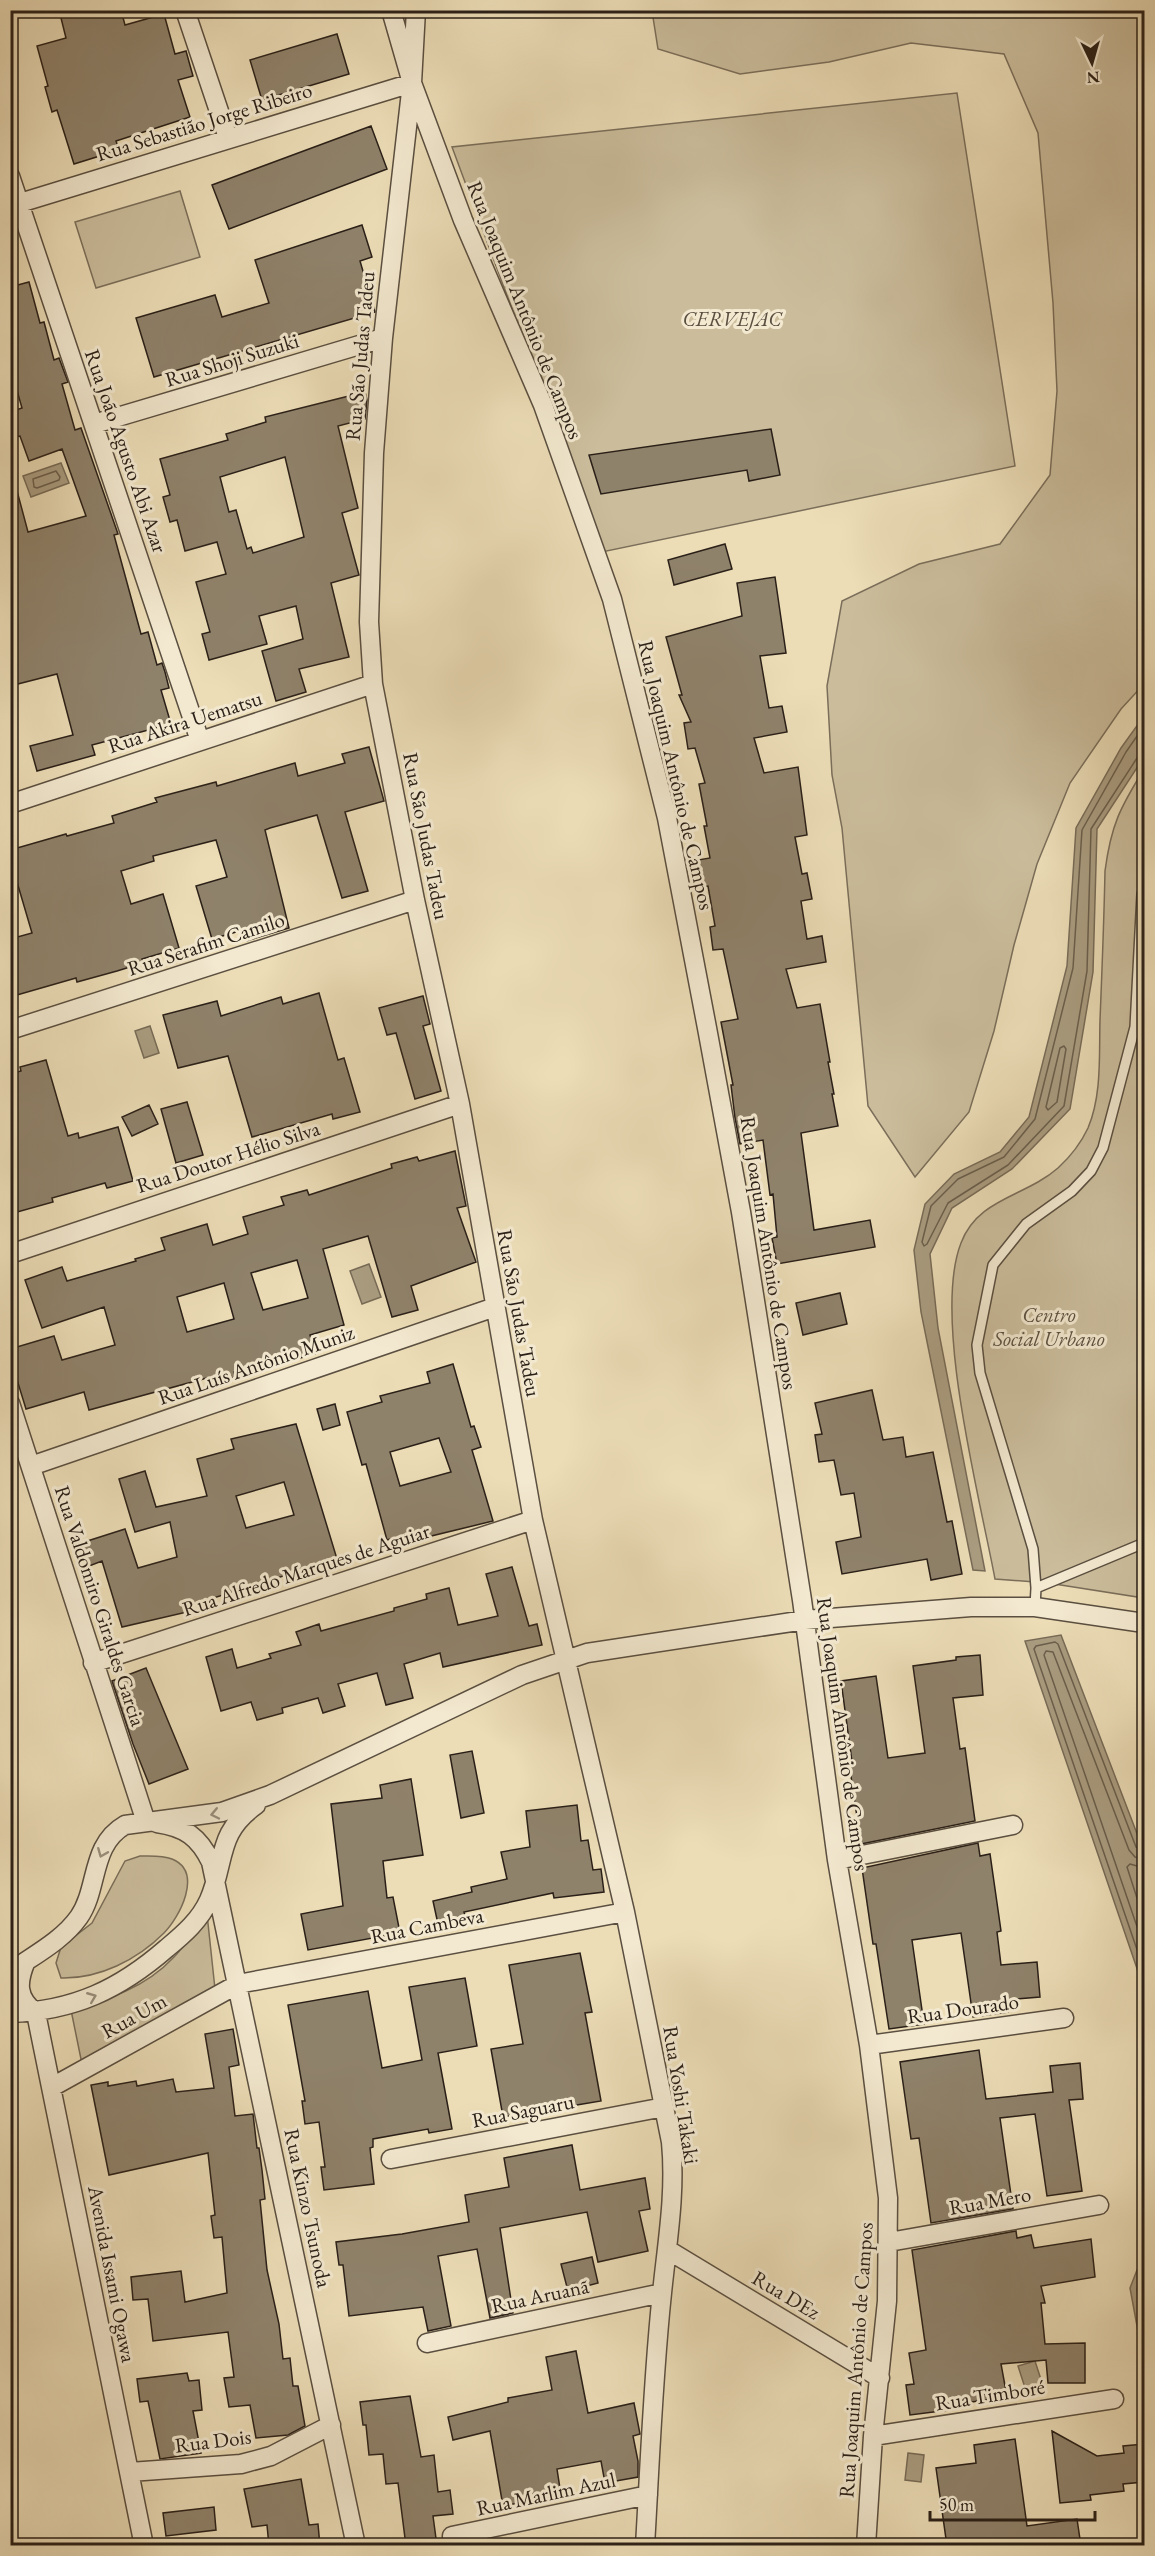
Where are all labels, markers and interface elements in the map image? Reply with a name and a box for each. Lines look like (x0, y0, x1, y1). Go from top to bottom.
north arrow (1062, 33, 1122, 93)
text: N (1086, 66, 1101, 88)
street label: Rua Sebastião Jorge Ribeiro (93, 76, 315, 167)
street label: Rua Joaquim Antônio de Campos (461, 177, 590, 443)
street label: Rua São Judas Tadeu (339, 270, 380, 442)
park label: CERVEJAC (683, 305, 783, 332)
street label: Rua Shoji Suzuki (162, 326, 302, 393)
street label: Rua João Agusto Abi Azar (79, 345, 174, 556)
street label: Rua Joaquim Antônio de Campos (632, 637, 721, 913)
street label: Rua Akira Uematsu (104, 684, 265, 759)
street label: Rua São Judas Tadeu (397, 750, 456, 922)
street label: Rua Serafim Camilo (124, 905, 288, 982)
street label: Rua Doutor Hélio Silva (133, 1114, 324, 1199)
street label: Rua Joaquim Antônio de Campos (735, 1115, 804, 1392)
street label: Rua São Judas Tadeu (491, 1227, 548, 1399)
park label: Centro Social Urbano (992, 1301, 1105, 1352)
street label: Rua Luís Antônio Muniz (154, 1318, 358, 1411)
street label: Rua Valdomiro Giraldes Garcia (49, 1482, 152, 1730)
street label: Rua Alfredo Marques de Aguiar (179, 1517, 433, 1622)
street label: Rua Joaquim Antônio de Campos (811, 1595, 876, 1873)
one-way arrow (210, 1806, 220, 1819)
one-way arrow (97, 1846, 109, 1857)
street label: Rua Cambeva (368, 1901, 486, 1950)
street label: Rua Um (96, 1987, 171, 2044)
street label: Rua Dourado (905, 1987, 1020, 2030)
one-way arrow (86, 1992, 97, 2004)
street label: Rua Yoshi Takaki (657, 2024, 706, 2166)
street label: Rua Saguaru (470, 2087, 576, 2134)
street label: Rua Kinzo Tsunoda (278, 2126, 339, 2291)
street label: Rua Mero (947, 2180, 1033, 2221)
street label: Avenida Issami Ogawa (82, 2182, 143, 2365)
street label: Rua Joaquim Antônio de Campos (832, 2221, 879, 2499)
street label: Rua DEz (747, 2264, 825, 2325)
street label: Rua Aruanã (489, 2272, 592, 2319)
street label: Rua Timboré (933, 2373, 1047, 2416)
street label: Rua Dois (173, 2422, 253, 2459)
street label: Rua Marlim Azul (474, 2466, 618, 2521)
scale bar (930, 2484, 1095, 2522)
text: 50 m (939, 2493, 974, 2516)

